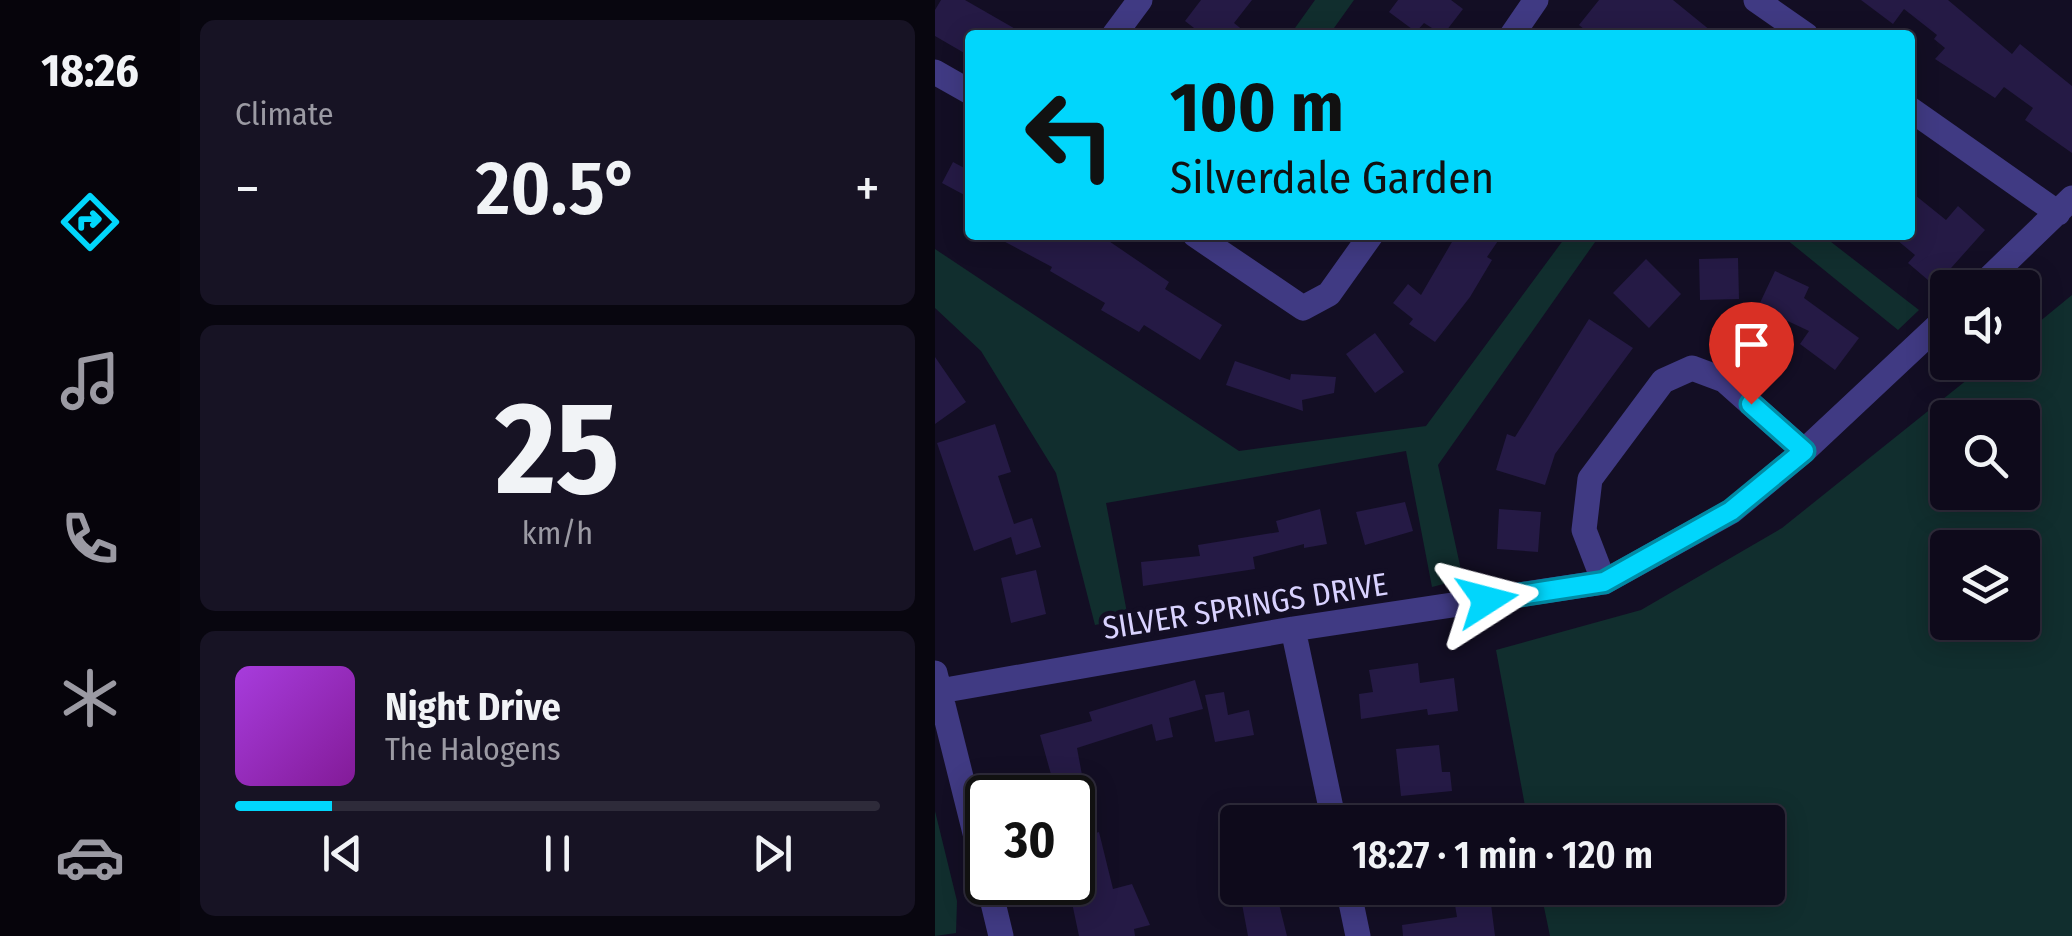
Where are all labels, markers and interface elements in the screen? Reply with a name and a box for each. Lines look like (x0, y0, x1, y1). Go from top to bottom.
text: 18:26 (41, 44, 139, 98)
text: 100 m (1170, 66, 1344, 150)
icon: left (1005, 70, 1135, 200)
text: Climate (235, 95, 334, 133)
text: 20.5° (476, 144, 639, 234)
text: Silverdale Garden (1170, 151, 1494, 205)
text: − (235, 156, 260, 222)
text: + (855, 156, 880, 222)
icon: directions (55, 187, 125, 257)
map controls (1930, 270, 2040, 640)
button: sound (1930, 270, 2040, 380)
pin (1709, 302, 1794, 405)
icon: arrive (1724, 317, 1779, 372)
icon: music (55, 346, 125, 416)
text: 25 (495, 371, 620, 527)
button: search (1930, 400, 2040, 510)
icon: phone (55, 504, 125, 574)
text: km/h (522, 514, 593, 552)
button: layers (1930, 530, 2040, 640)
position arrow (1435, 548, 1539, 652)
street label: SILVER SPRINGS DRIVE (1100, 565, 1390, 647)
icon: climate (55, 663, 125, 733)
text: Night Drive (385, 684, 561, 730)
text: The Halogens (385, 730, 561, 768)
speed limit sign: 30 (965, 775, 1095, 905)
icon: car (55, 822, 125, 892)
icon: previous (315, 826, 370, 881)
icon: pause (530, 826, 585, 881)
icon: next (745, 826, 800, 881)
text: 18:27 · 1 min · 120 m (1352, 832, 1653, 878)

